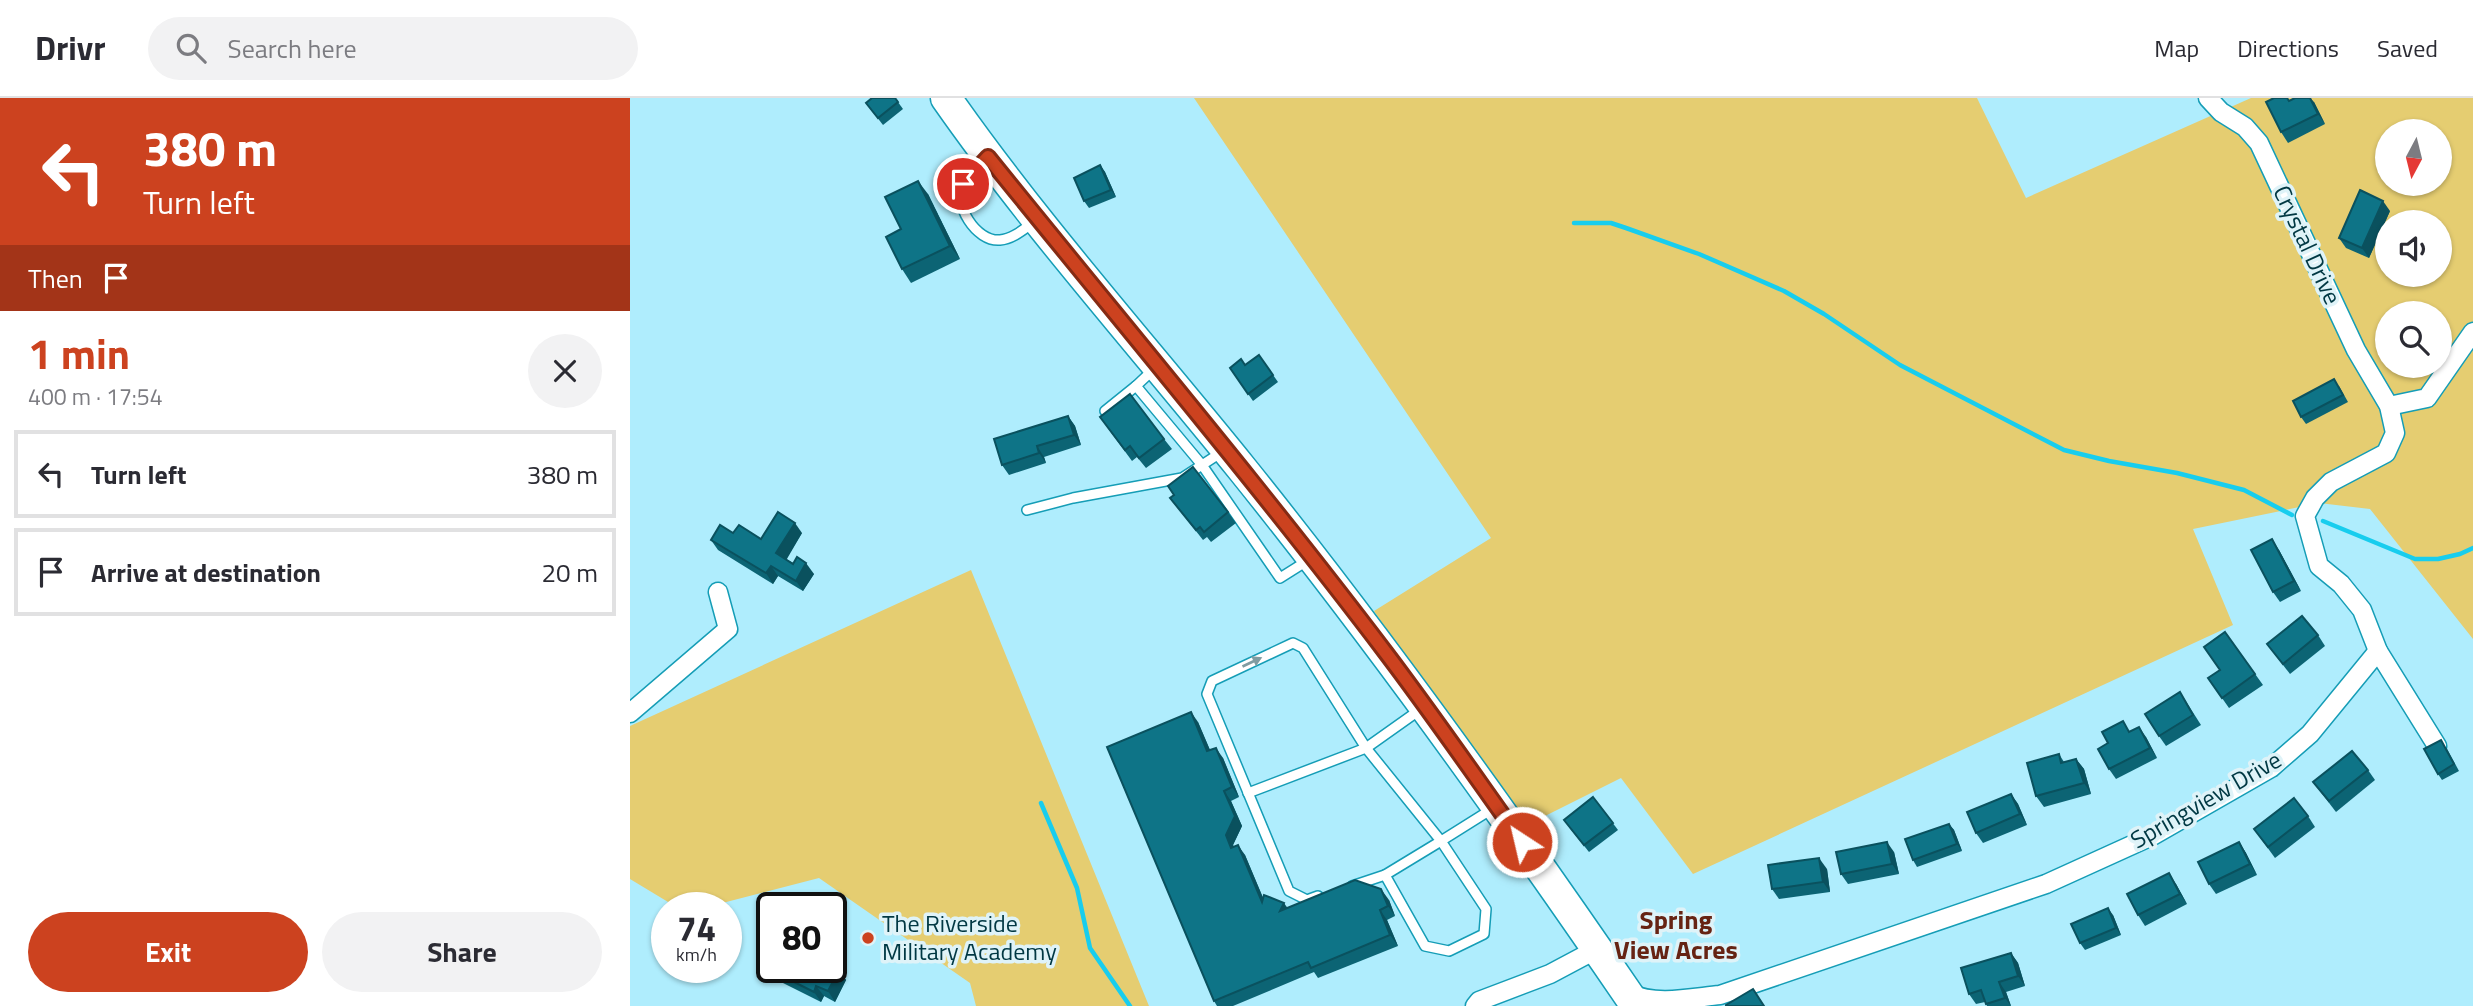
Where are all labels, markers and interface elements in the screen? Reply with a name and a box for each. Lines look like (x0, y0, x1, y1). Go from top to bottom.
search box (148, 17, 638, 80)
text: Drivr (35, 23, 106, 73)
icon: search (172, 29, 210, 67)
text: Search here (228, 29, 357, 68)
text: Map (2154, 30, 2199, 66)
text: Directions (2237, 30, 2339, 66)
text: Saved (2377, 30, 2438, 66)
text: 380 m (143, 110, 277, 185)
north arrow (2375, 119, 2452, 196)
map controls (2375, 119, 2452, 378)
icon: left (28, 126, 119, 217)
pin (933, 154, 993, 214)
icon: arrive (944, 165, 982, 203)
text: Turn left (143, 178, 255, 226)
street label: Crystal Drive (2265, 179, 2351, 310)
button: sound (2375, 210, 2452, 287)
text: Then (28, 259, 83, 298)
icon: arrive (97, 259, 135, 297)
button: search (2375, 301, 2452, 378)
text: 1 min (28, 321, 130, 385)
button: close (528, 334, 602, 408)
text: 400 m · 17:54 (28, 379, 163, 414)
icon: left (32, 455, 70, 493)
text: Turn left (91, 455, 186, 494)
text: 380 m (527, 455, 598, 494)
icon: arrive (32, 553, 70, 591)
text: Arrive at destination (91, 553, 321, 592)
text: 20 m (541, 553, 598, 592)
one-way arrow (1242, 656, 1262, 668)
street label: Springview Drive (2123, 741, 2288, 857)
position arrow (1485, 805, 1559, 879)
speed limit sign: 80 (756, 892, 847, 983)
district label: Spring View Acres (1614, 900, 1738, 969)
text: 74 (677, 901, 716, 955)
place label: The Riverside Military Academy (882, 905, 1057, 969)
button: Exit (28, 912, 308, 992)
button: Share (322, 912, 602, 992)
marker: The Riverside Military Academy (860, 930, 876, 946)
text: km/h (676, 941, 717, 968)

